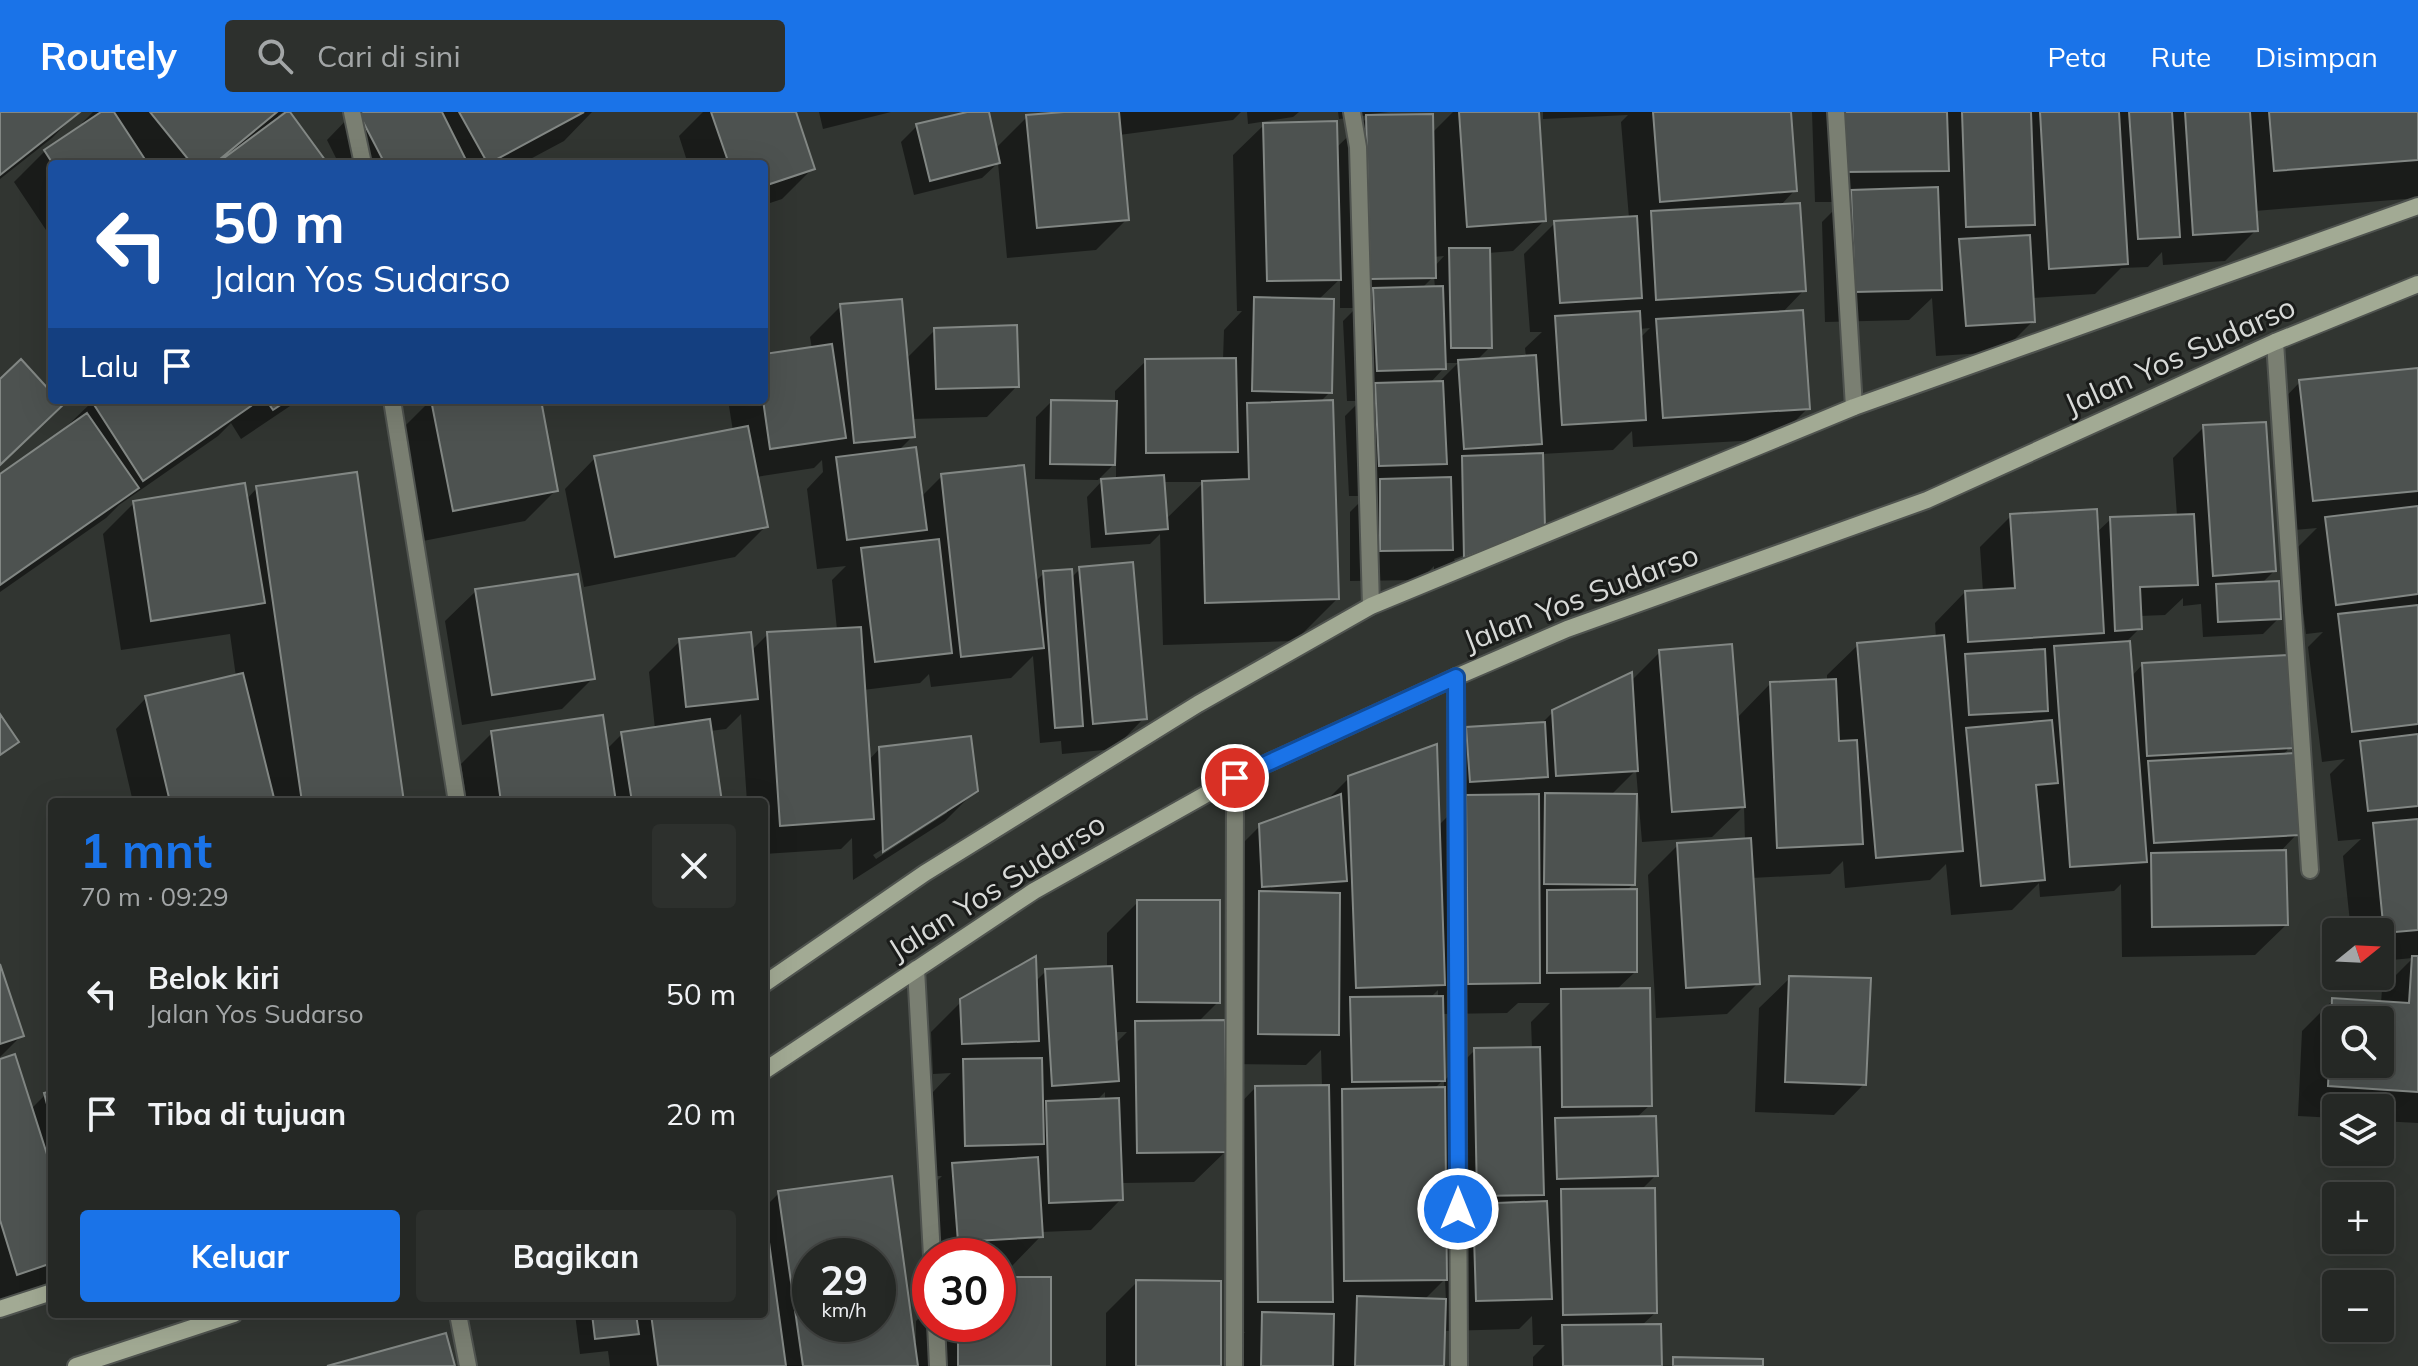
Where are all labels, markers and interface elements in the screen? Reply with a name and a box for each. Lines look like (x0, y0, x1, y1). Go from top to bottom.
search box (225, 20, 785, 92)
text: Routely (40, 32, 177, 80)
icon: search (253, 34, 297, 78)
text: Cari di sini (317, 37, 461, 75)
text: Peta (2047, 39, 2107, 74)
text: Rute (2151, 39, 2211, 74)
text: Disimpan (2255, 39, 2378, 74)
text: 50 m (212, 187, 345, 257)
icon: left (80, 192, 184, 296)
text: Jalan Yos Sudarso (212, 256, 511, 301)
street label: Jalan Yos Sudarso (2058, 287, 2301, 423)
icon: arrive (155, 344, 199, 388)
text: Lalu (80, 347, 139, 385)
street label: Jalan Yos Sudarso (1458, 535, 1704, 659)
pin (1201, 744, 1269, 812)
icon: arrive (1213, 756, 1257, 800)
street label: Jalan Yos Sudarso (881, 804, 1112, 968)
text: 1 mnt (80, 820, 212, 880)
button: close (652, 824, 736, 908)
text: 70 m · 09:29 (80, 880, 229, 913)
north arrow (2322, 918, 2394, 990)
map controls (2322, 918, 2394, 1342)
text: Belok kiri (148, 959, 280, 997)
icon: left (80, 972, 124, 1016)
text: 50 m (666, 975, 736, 1013)
text: Jalan Yos Sudarso (148, 997, 364, 1030)
button: search (2322, 1006, 2394, 1078)
icon: arrive (80, 1092, 124, 1136)
button: layers (2322, 1094, 2394, 1166)
text: Tiba di tujuan (148, 1095, 346, 1133)
text: 20 m (666, 1095, 736, 1133)
position arrow (1416, 1167, 1500, 1251)
button: + (2322, 1182, 2394, 1254)
button: Keluar (80, 1210, 400, 1302)
button: Bagikan (416, 1210, 736, 1302)
speed limit sign: 30 (912, 1238, 1016, 1342)
text: 29 (820, 1255, 868, 1305)
button: − (2322, 1270, 2394, 1342)
text: km/h (821, 1297, 867, 1322)

